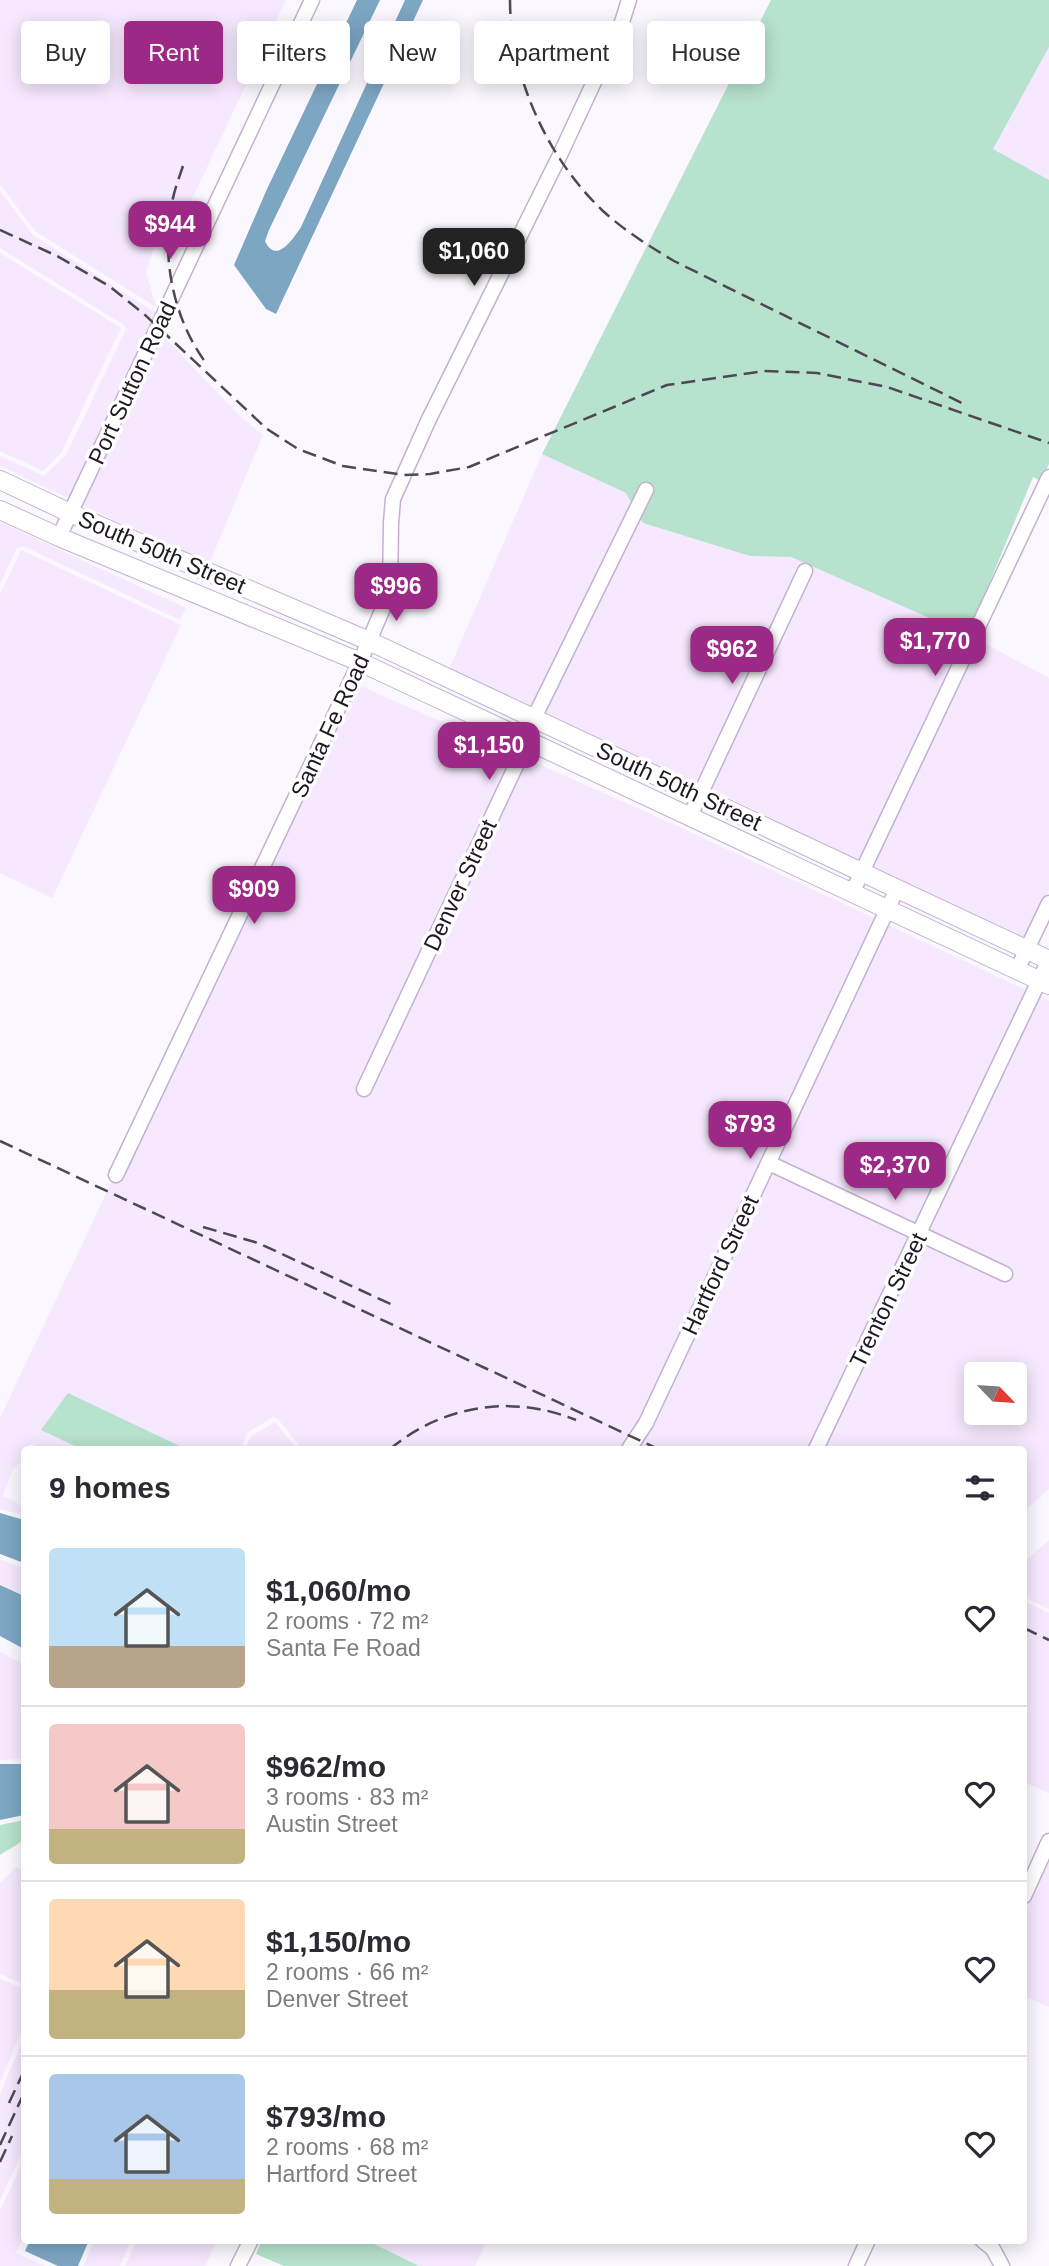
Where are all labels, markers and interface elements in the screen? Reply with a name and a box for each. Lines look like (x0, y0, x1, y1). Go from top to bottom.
chip: Buy (21, 21, 110, 84)
chip: Rent (124, 21, 223, 84)
chip: Filters (237, 21, 350, 84)
chip: New (364, 21, 460, 84)
chip: Apartment (474, 21, 633, 84)
chip: House (647, 21, 765, 84)
pin: $944 (129, 202, 211, 261)
text: $944 (144, 211, 196, 237)
pin: $1,060 (417, 229, 531, 288)
text: $1,060 (439, 238, 509, 264)
street label: Port Sutton Road (83, 298, 181, 468)
street label: South 50th Street (75, 505, 250, 599)
pin: $996 (355, 564, 437, 623)
text: $996 (370, 573, 422, 599)
pin: $1,770 (878, 618, 992, 678)
pin: $962 (691, 626, 773, 686)
text: $1,770 (900, 628, 970, 654)
text: $962 (706, 636, 758, 662)
street label: Santa Fe Road (286, 650, 374, 802)
pin: $1,150 (432, 722, 546, 782)
text: $1,150 (454, 732, 524, 758)
street label: South 50th Street (592, 736, 766, 836)
street label: Denver Street (418, 815, 502, 955)
pin: $909 (213, 866, 295, 926)
text: $909 (228, 876, 280, 902)
pin: $793 (709, 1102, 791, 1161)
text: $793 (724, 1111, 776, 1137)
pin: $2,370 (838, 1142, 952, 1202)
text: $2,370 (860, 1152, 930, 1178)
street label: Hartford Street (676, 1191, 764, 1339)
street label: Trenton Street (844, 1228, 932, 1371)
north arrow (964, 1362, 1027, 1424)
map controls (964, 1362, 1027, 1425)
icon: filters (961, 1469, 999, 1507)
text: 9 homes (49, 1471, 171, 1504)
text: $1,060/mo (266, 1574, 411, 1607)
icon: home (105, 1576, 189, 1660)
icon: heart (961, 1599, 999, 1637)
text: 2 rooms · 72 m² (266, 1608, 428, 1634)
text: Santa Fe Road (266, 1635, 421, 1661)
text: $962/mo (266, 1750, 386, 1783)
icon: home (105, 1752, 189, 1836)
icon: heart (961, 1775, 999, 1813)
text: 3 rooms · 83 m² (266, 1784, 428, 1810)
text: Austin Street (266, 1811, 398, 1837)
text: $1,150/mo (266, 1925, 411, 1958)
icon: home (105, 1927, 189, 2011)
icon: heart (961, 1950, 999, 1988)
text: 2 rooms · 66 m² (266, 1959, 428, 1985)
text: Denver Street (266, 1986, 408, 2012)
text: $793/mo (266, 2100, 386, 2133)
icon: home (105, 2102, 189, 2186)
icon: heart (961, 2125, 999, 2163)
text: 2 rooms · 68 m² (266, 2134, 428, 2160)
text: Hartford Street (266, 2161, 417, 2187)

